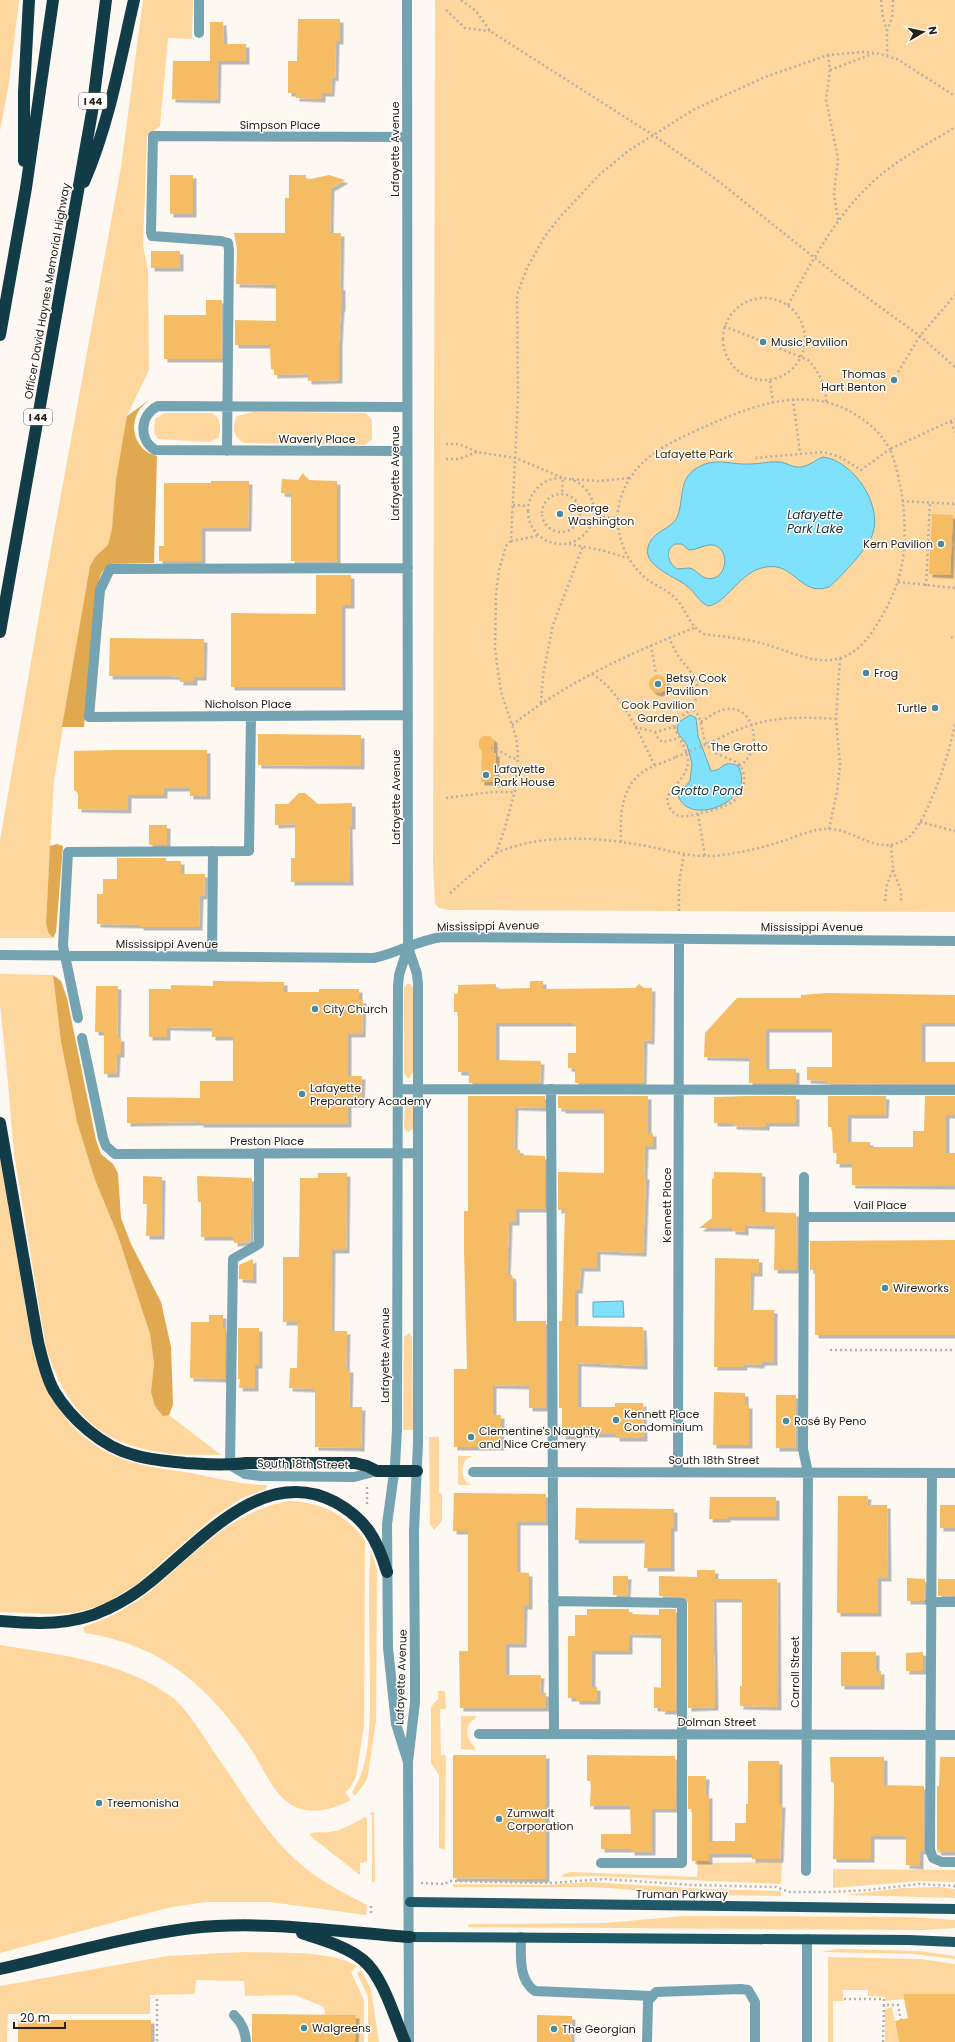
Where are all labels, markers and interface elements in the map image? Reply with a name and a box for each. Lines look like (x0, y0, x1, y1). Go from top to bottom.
north arrow (903, 12, 943, 52)
text: N (924, 25, 941, 36)
road number: I 44 (79, 93, 107, 109)
street label: Lafayette Avenue (387, 101, 403, 197)
street label: Simpson Place (240, 117, 321, 133)
street label: Officer David Haynes Memorial Highway (20, 181, 74, 400)
place label: Music Pavilion (771, 334, 848, 350)
marker: Music Pavilion (758, 337, 768, 347)
place label: Thomas Hart Benton (821, 366, 886, 395)
marker: Thomas Hart Benton (889, 375, 899, 385)
road number: I 44 (24, 409, 52, 425)
street label: Lafayette Avenue (387, 425, 403, 521)
street label: Waverly Place (278, 431, 356, 447)
park label: Lafayette Park (655, 446, 733, 462)
place label: George Washington (568, 500, 634, 529)
water label: Lafayette Park Lake (787, 506, 844, 537)
marker: George Washington (555, 509, 565, 519)
place label: Kern Pavilion (863, 536, 933, 552)
marker: Kern Pavilion (936, 539, 946, 549)
place label: Frog (874, 665, 898, 681)
marker: Frog (861, 668, 871, 678)
place label: Betsy Cook Pavilion (666, 670, 727, 699)
marker: Betsy Cook Pavilion (653, 679, 663, 689)
street label: Nicholson Place (205, 696, 292, 712)
park label: Cook Pavilion Garden (621, 697, 695, 726)
place label: Turtle (896, 700, 927, 716)
marker: Turtle (930, 703, 940, 713)
park label: The Grotto (710, 739, 768, 755)
street label: Lafayette Avenue (388, 749, 404, 845)
place label: Lafayette Park House (494, 761, 555, 790)
marker: Lafayette Park House (481, 770, 491, 780)
water label: Grotto Pond (671, 782, 744, 799)
street label: Mississippi Avenue (437, 917, 539, 935)
street label: Mississippi Avenue (761, 919, 863, 935)
street label: Mississippi Avenue (116, 936, 218, 952)
place label: City Church (323, 1001, 388, 1017)
marker: City Church (310, 1004, 320, 1014)
place label: Lafayette Preparatory Academy (310, 1080, 432, 1109)
marker: Lafayette Preparatory Academy (297, 1089, 307, 1099)
street label: Preston Place (230, 1133, 304, 1149)
street label: Kennett Place (659, 1167, 675, 1243)
street label: Vail Place (853, 1197, 907, 1213)
place label: Wireworks (893, 1280, 949, 1296)
marker: Wireworks (880, 1283, 890, 1293)
street label: Lafayette Avenue (377, 1307, 393, 1403)
place label: Kennett Place Condominium (624, 1406, 703, 1435)
place label: Rosé By Peno (794, 1413, 866, 1429)
marker: Kennett Place Condominium (611, 1415, 621, 1425)
marker: Rosé By Peno (781, 1416, 791, 1426)
place label: Clementine's Naughty and Nice Creamery (479, 1423, 601, 1452)
marker: Clementine's Naughty and Nice Creamery (466, 1432, 476, 1442)
street label: South 18th Street (668, 1452, 760, 1468)
street label: South 18th Street (257, 1455, 349, 1473)
street label: Lafayette Avenue (391, 1629, 411, 1725)
street label: Carroll Street (787, 1636, 803, 1708)
street label: Dolman Street (678, 1714, 756, 1730)
place label: Treemonisha (107, 1795, 179, 1811)
marker: Treemonisha (94, 1798, 104, 1808)
place label: Zumwalt Corporation (507, 1805, 573, 1834)
marker: Zumwalt Corporation (494, 1814, 504, 1824)
street label: Truman Parkway (636, 1886, 729, 1902)
scale bar (14, 2004, 65, 2030)
text: 20 m (20, 2009, 50, 2026)
place label: Walgreens (312, 2020, 371, 2036)
place label: The Georgian (562, 2021, 636, 2037)
marker: Walgreens (299, 2023, 309, 2033)
marker: The Georgian (549, 2024, 559, 2034)

